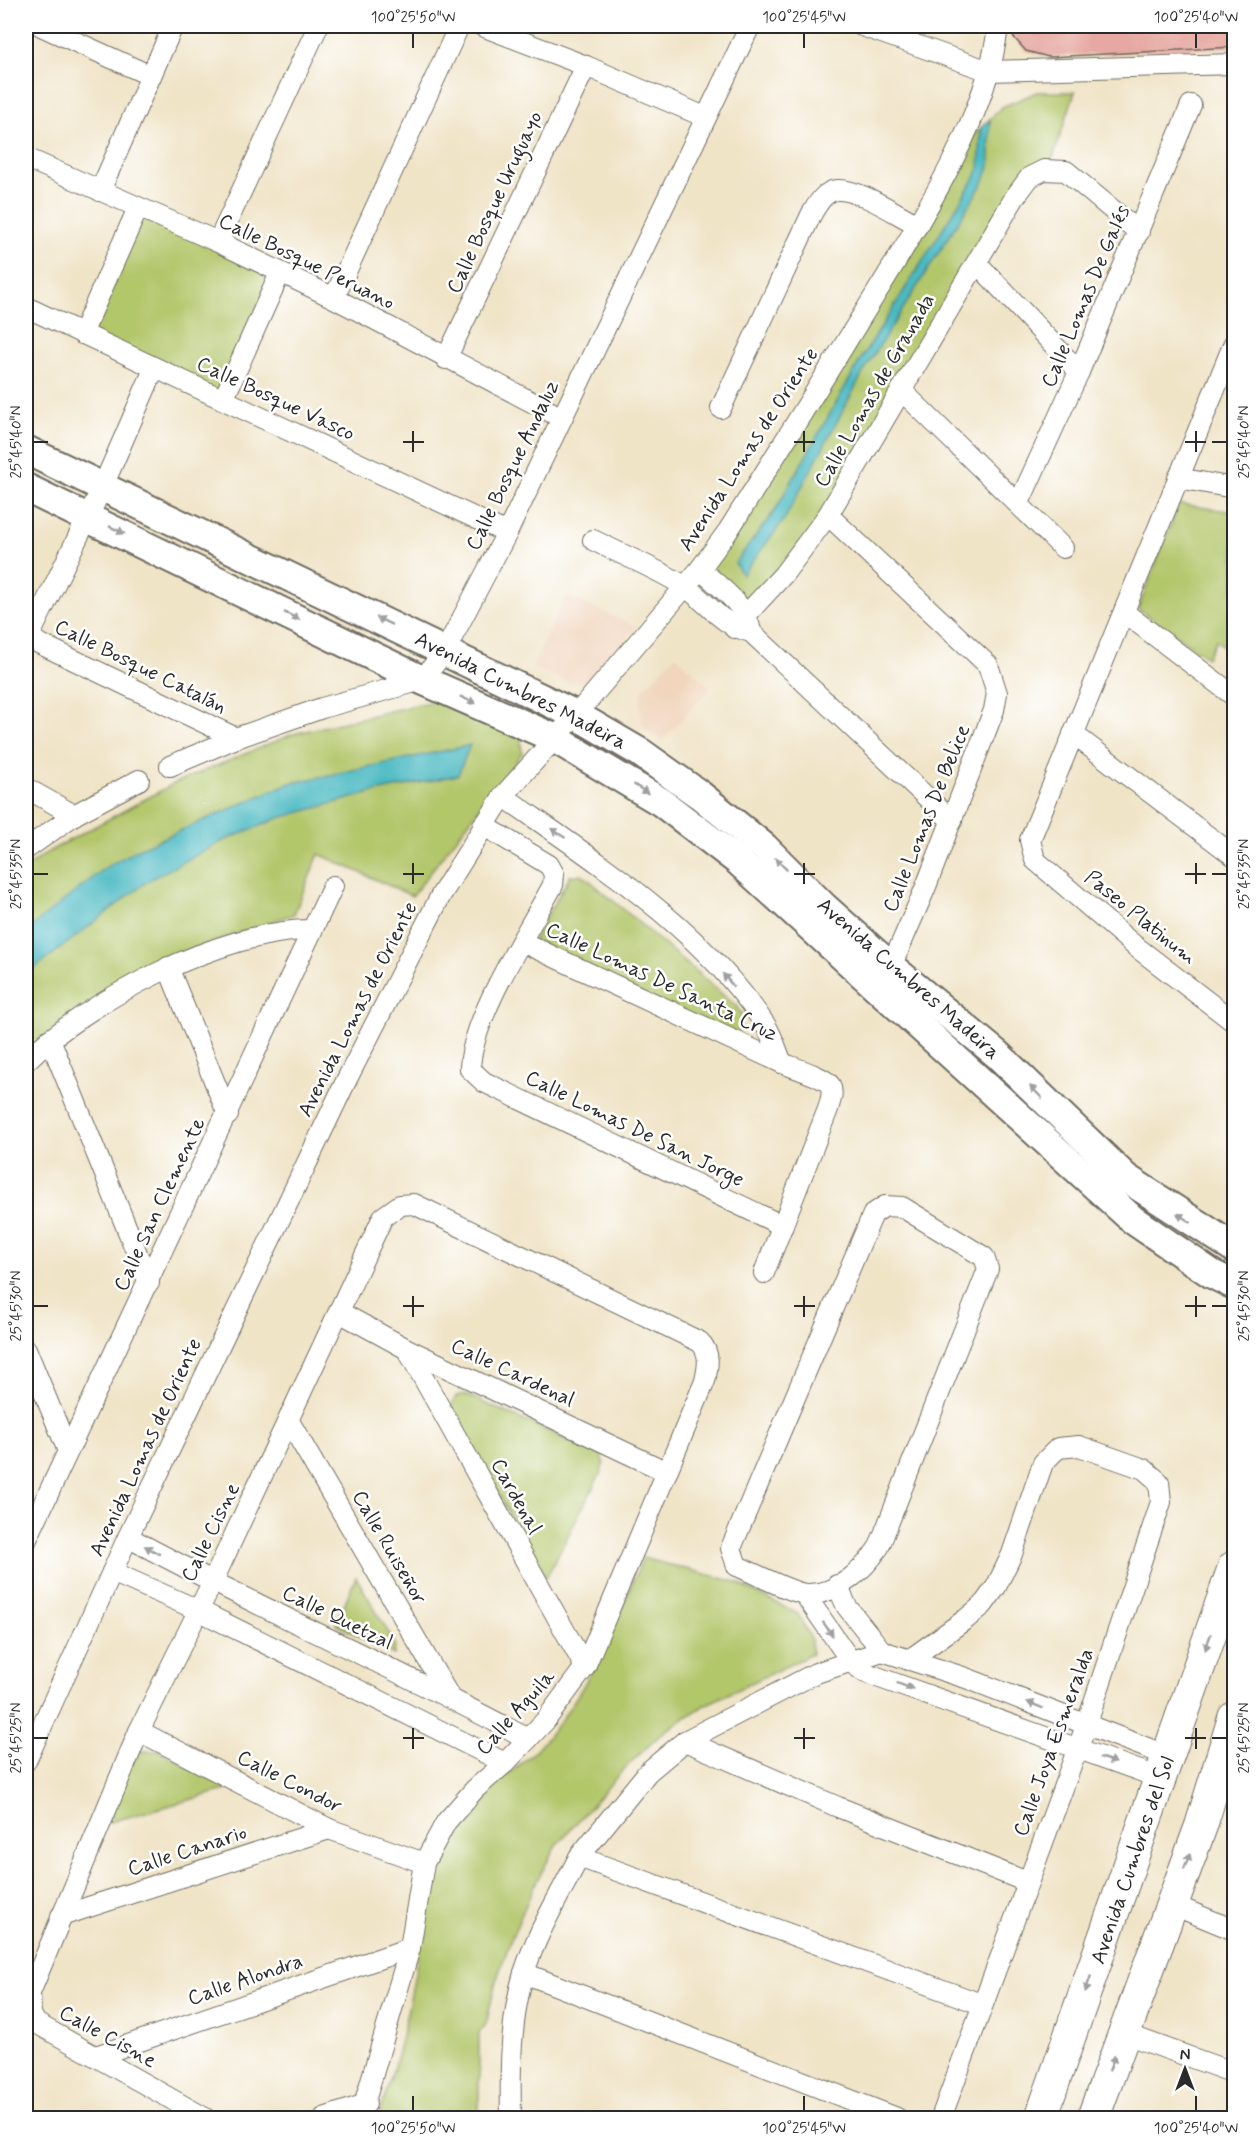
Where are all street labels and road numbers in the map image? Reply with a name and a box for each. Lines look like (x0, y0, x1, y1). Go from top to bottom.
street label: Calle Bosque Uruguayo (440, 107, 551, 299)
street label: Calle Lomas De Galés (1035, 201, 1137, 392)
street label: Calle Bosque Peruano (214, 207, 399, 317)
street label: Calle Lomas de Granada (808, 289, 942, 492)
street label: Avenida Lomas de Oriente (672, 342, 825, 557)
street label: Calle Bosque Vasco (192, 350, 359, 448)
street label: Calle Bosque Andaluz (459, 376, 566, 555)
street label: Calle Bosque Catalán (50, 613, 231, 721)
street label: Avenida Cumbres Madeira (410, 625, 631, 757)
street label: Calle Lomas De Belice (876, 720, 977, 916)
street label: Paseo Platinum (1078, 864, 1202, 972)
street label: Avenida Cumbres Madeira (811, 891, 1006, 1066)
street label: Avenida Lomas de Oriente (291, 897, 424, 1122)
street label: Calle Lomas De Santa Cruz (541, 916, 782, 1048)
street label: Calle Lomas De San Jorge (520, 1064, 749, 1195)
street label: Calle San Clemente (107, 1113, 212, 1296)
street label: Calle Cardenal (446, 1332, 579, 1414)
street label: Avenida Lomas de Oriente (83, 1334, 209, 1561)
street label: Cardenal (484, 1454, 548, 1539)
street label: Calle Cisne (175, 1478, 247, 1587)
street label: Calle Ruiseñor (345, 1485, 433, 1610)
street label: Calle Quetzal (277, 1579, 398, 1657)
street label: Calle Joya Esmeralda (1007, 1645, 1101, 1840)
street label: Calle Aguila (470, 1664, 562, 1761)
street label: Calle Condor (232, 1743, 347, 1820)
street label: Avenida Cumbres del Sol (1084, 1753, 1182, 1968)
street label: Calle Canario (124, 1819, 250, 1883)
street label: Calle Alondra (184, 1947, 307, 2013)
street label: Calle Cisne (54, 1999, 161, 2075)

